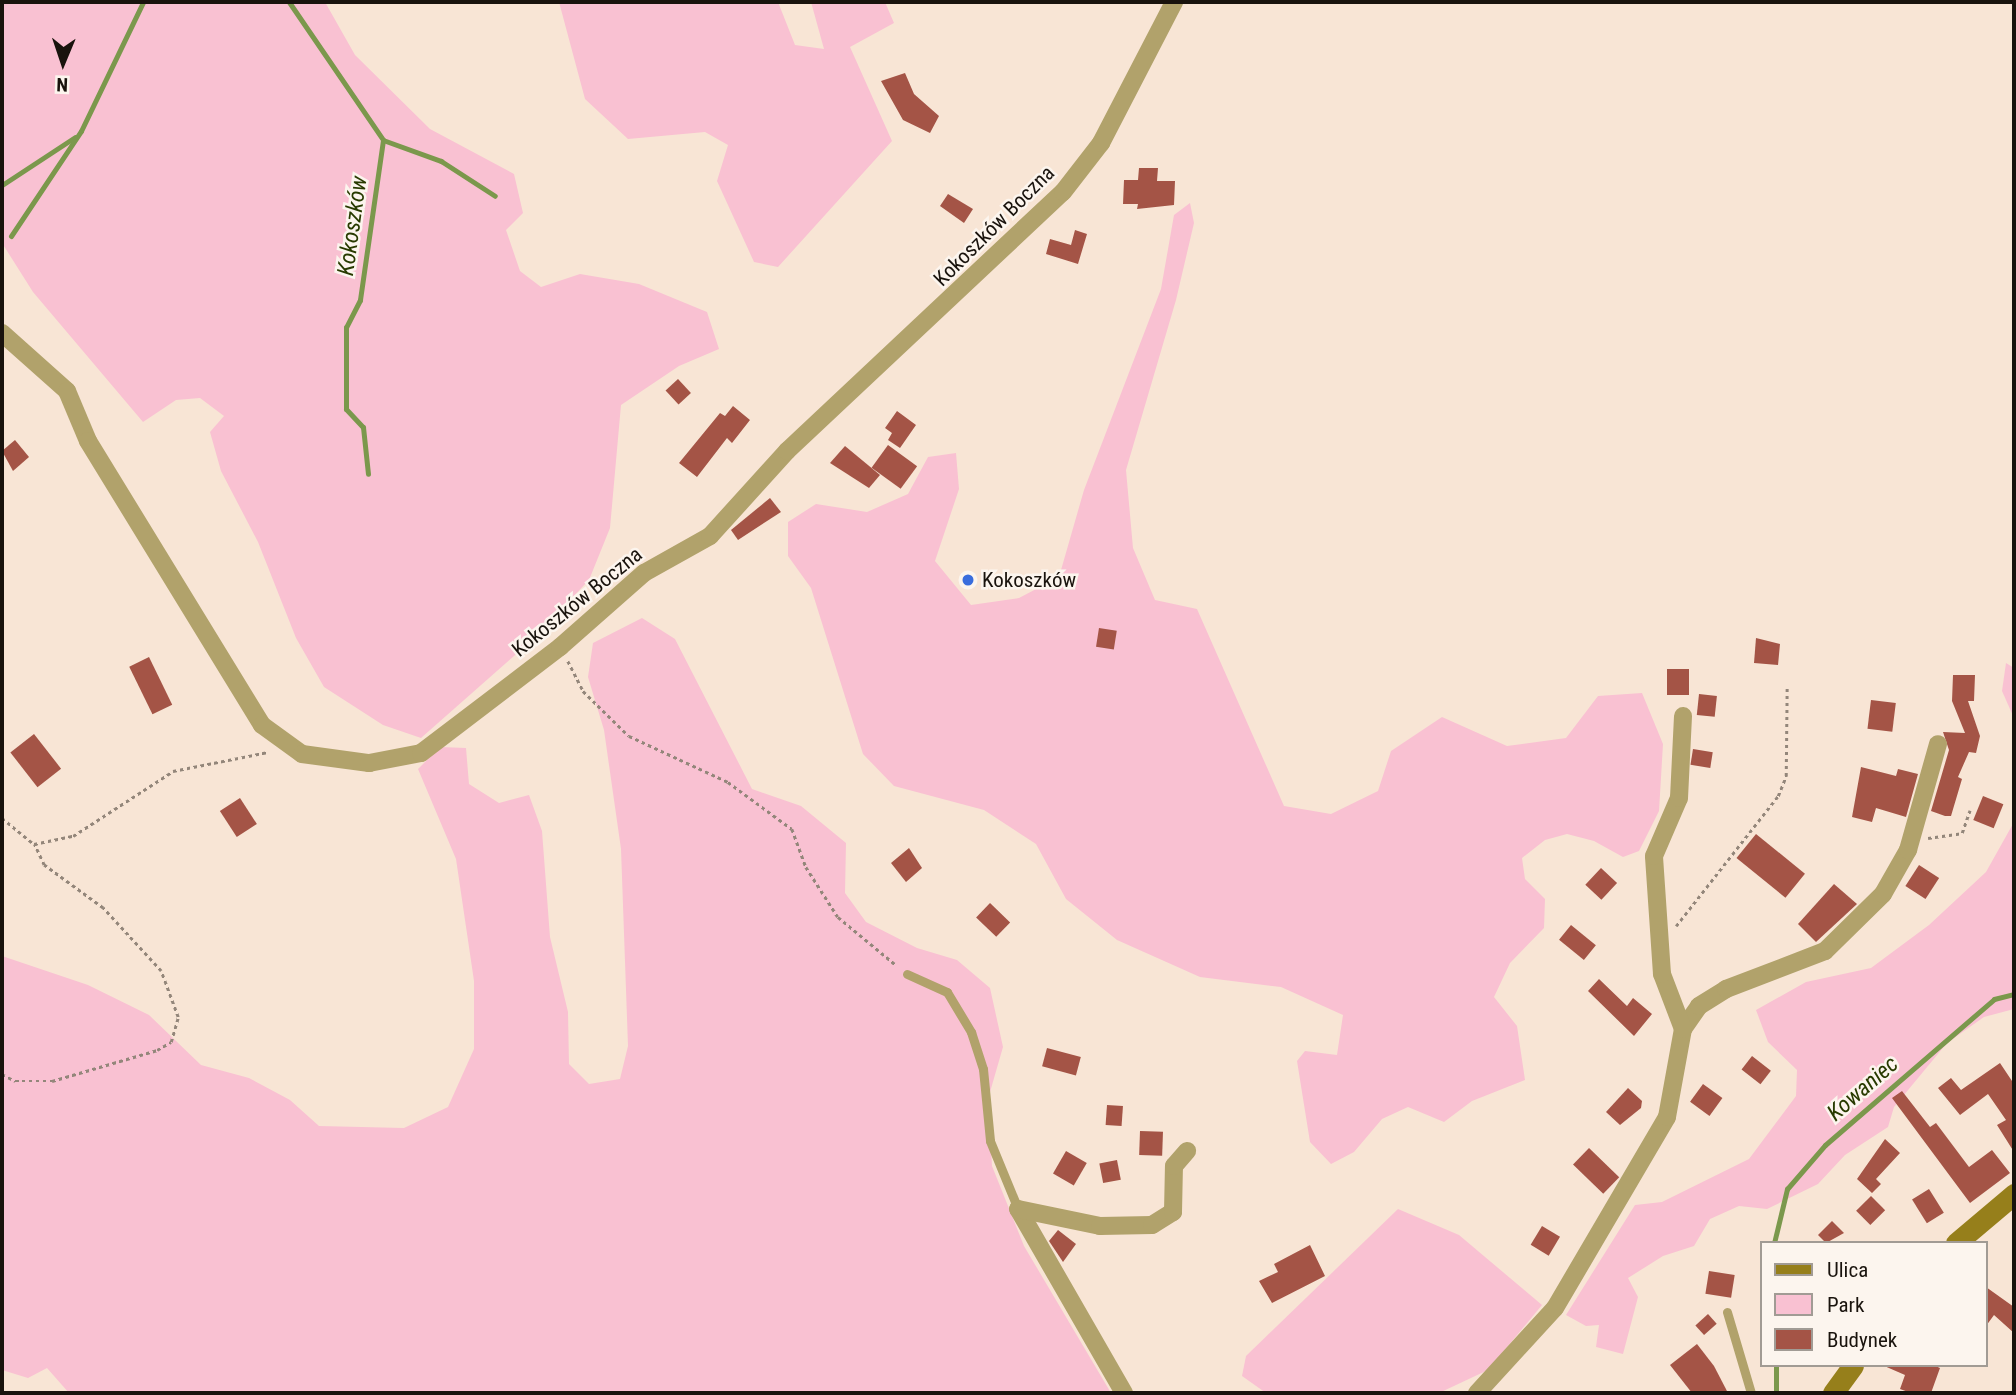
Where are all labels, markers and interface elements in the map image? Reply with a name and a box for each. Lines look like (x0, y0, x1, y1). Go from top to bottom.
north arrow (28, 28, 98, 98)
text: N (56, 73, 68, 96)
street label: Kokoszków Boczna (928, 160, 1060, 292)
water label: Kokoszków (332, 175, 374, 277)
street label: Kokoszków Boczna (507, 542, 647, 662)
place label: Kokoszków (982, 567, 1076, 593)
marker: Kokoszków (960, 572, 976, 588)
water label: Kowaniec (1822, 1051, 1904, 1127)
legend (1760, 1241, 1988, 1367)
text: Ulica (1827, 1258, 1868, 1282)
text: Park (1827, 1293, 1864, 1317)
text: Budynek (1827, 1328, 1897, 1352)

